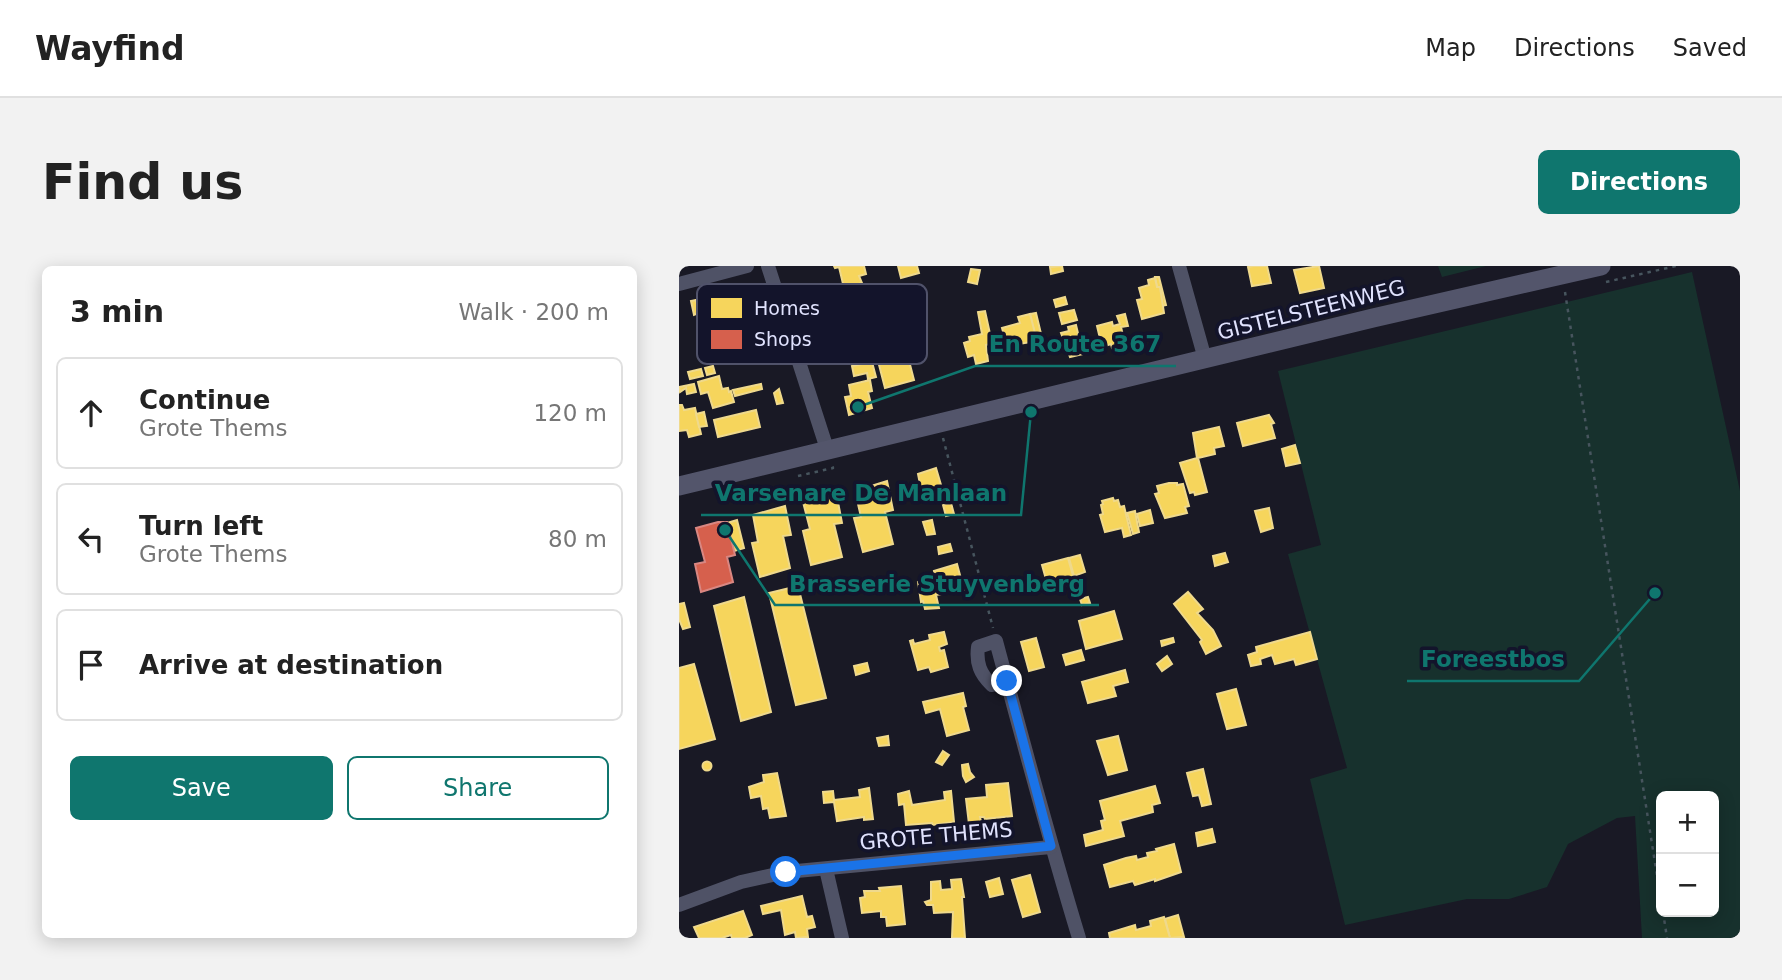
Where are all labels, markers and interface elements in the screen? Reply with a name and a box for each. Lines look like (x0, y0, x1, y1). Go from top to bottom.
text: Wayfind (35, 29, 185, 68)
text: Map (1425, 34, 1476, 62)
text: Directions (1514, 34, 1635, 62)
text: Saved (1673, 34, 1747, 62)
button: Directions (1538, 150, 1740, 214)
text: Find us (42, 154, 243, 211)
street label: GISTELSTEENWEG (1215, 275, 1407, 345)
legend (697, 284, 927, 364)
text: 3 min (70, 294, 164, 329)
text: Homes (754, 297, 820, 319)
text: Walk · 200 m (458, 299, 609, 325)
callout: En Route 367 (975, 322, 1176, 366)
text: Shops (754, 328, 812, 350)
text: En Route 367 (989, 331, 1161, 357)
text: Continue (139, 385, 270, 415)
icon: ahead (72, 394, 110, 432)
text: 120 m (533, 400, 607, 426)
text: Grote Thems (139, 415, 288, 441)
callout: Varsenare De Manlaan (701, 471, 1021, 515)
text: Varsenare De Manlaan (715, 480, 1007, 506)
text: Turn left (139, 511, 263, 541)
icon: left (72, 520, 110, 558)
text: 80 m (548, 526, 607, 552)
text: Grote Thems (139, 541, 288, 567)
callout: Brasserie Stuyvenberg (775, 561, 1099, 605)
text: Brasserie Stuyvenberg (789, 571, 1085, 597)
callout: Foreestbos (1407, 637, 1579, 681)
icon: arrive (72, 646, 110, 684)
text: Foreestbos (1421, 646, 1565, 672)
text: Arrive at destination (139, 650, 443, 680)
route end (991, 665, 1022, 696)
button: Save (70, 756, 333, 820)
button: Share (347, 756, 609, 820)
map controls (1656, 791, 1719, 917)
button: + (1656, 791, 1719, 854)
street label: GROTE THEMS (858, 817, 1014, 855)
button: − (1656, 854, 1719, 917)
route start (770, 856, 801, 887)

